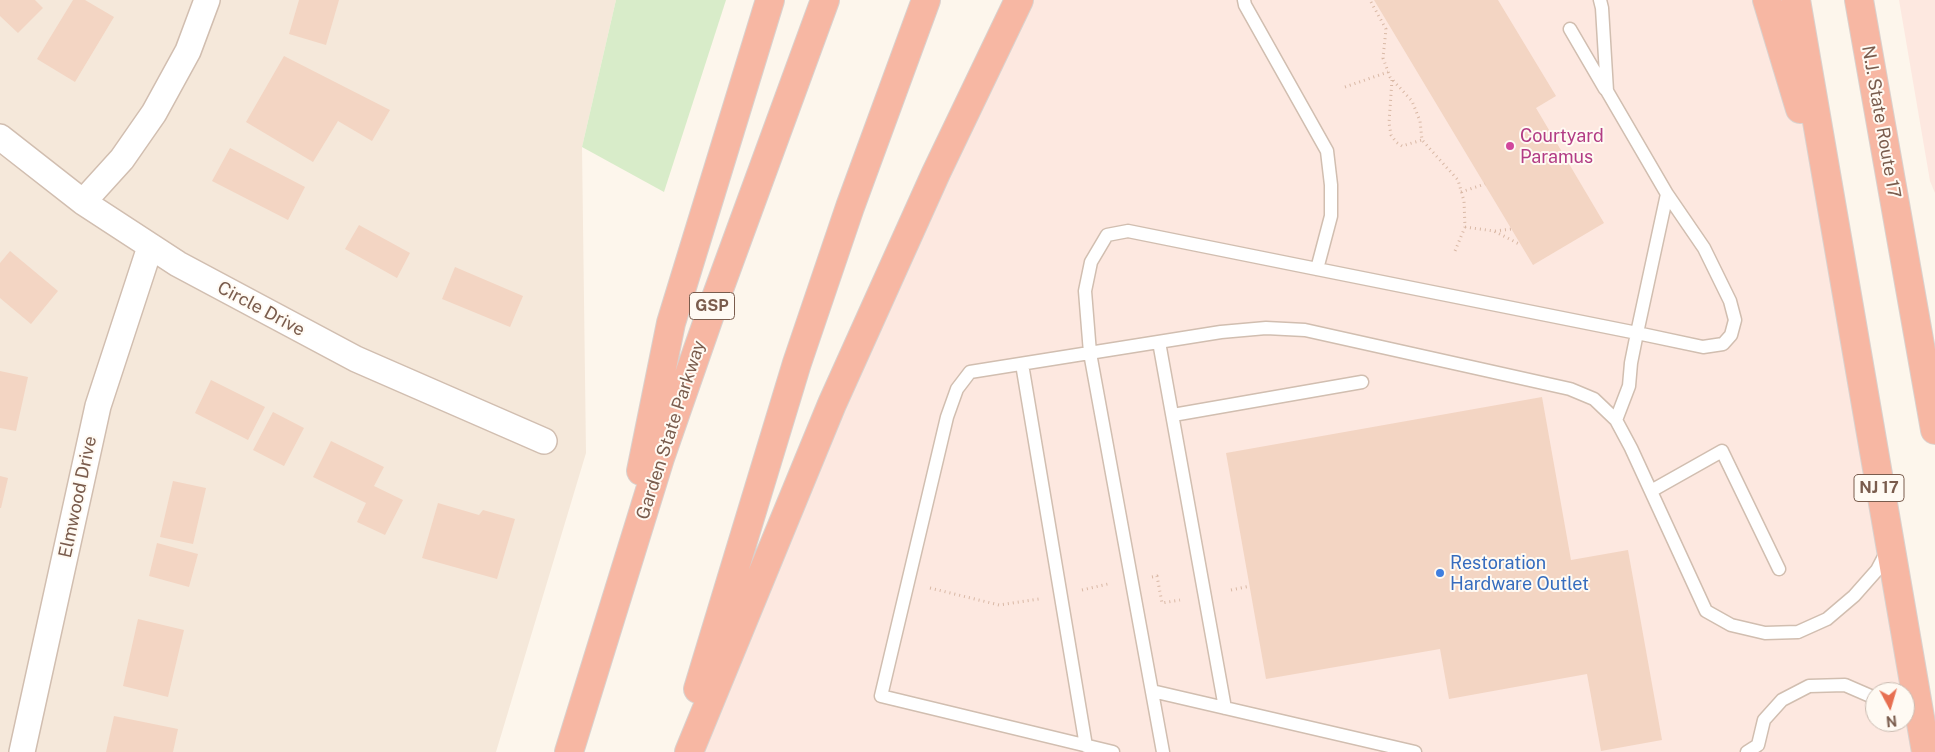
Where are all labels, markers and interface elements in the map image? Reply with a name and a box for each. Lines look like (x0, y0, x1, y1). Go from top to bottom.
street label: N.J. State Route 17 (1857, 44, 1905, 200)
place label: Courtyard Paramus (1520, 125, 1604, 168)
marker: Courtyard Paramus (1504, 140, 1516, 152)
street label: Circle Drive (213, 277, 309, 341)
road number: GSP (690, 292, 734, 320)
street label: Garden State Parkway (632, 338, 710, 522)
street label: Elmwood Drive (55, 434, 101, 560)
road number: NJ 17 (1854, 474, 1904, 502)
place label: Restoration Hardware Outlet (1450, 552, 1589, 594)
marker: Restoration Hardware Outlet (1434, 567, 1446, 579)
north arrow (1865, 682, 1915, 732)
text: N (1885, 712, 1898, 729)

